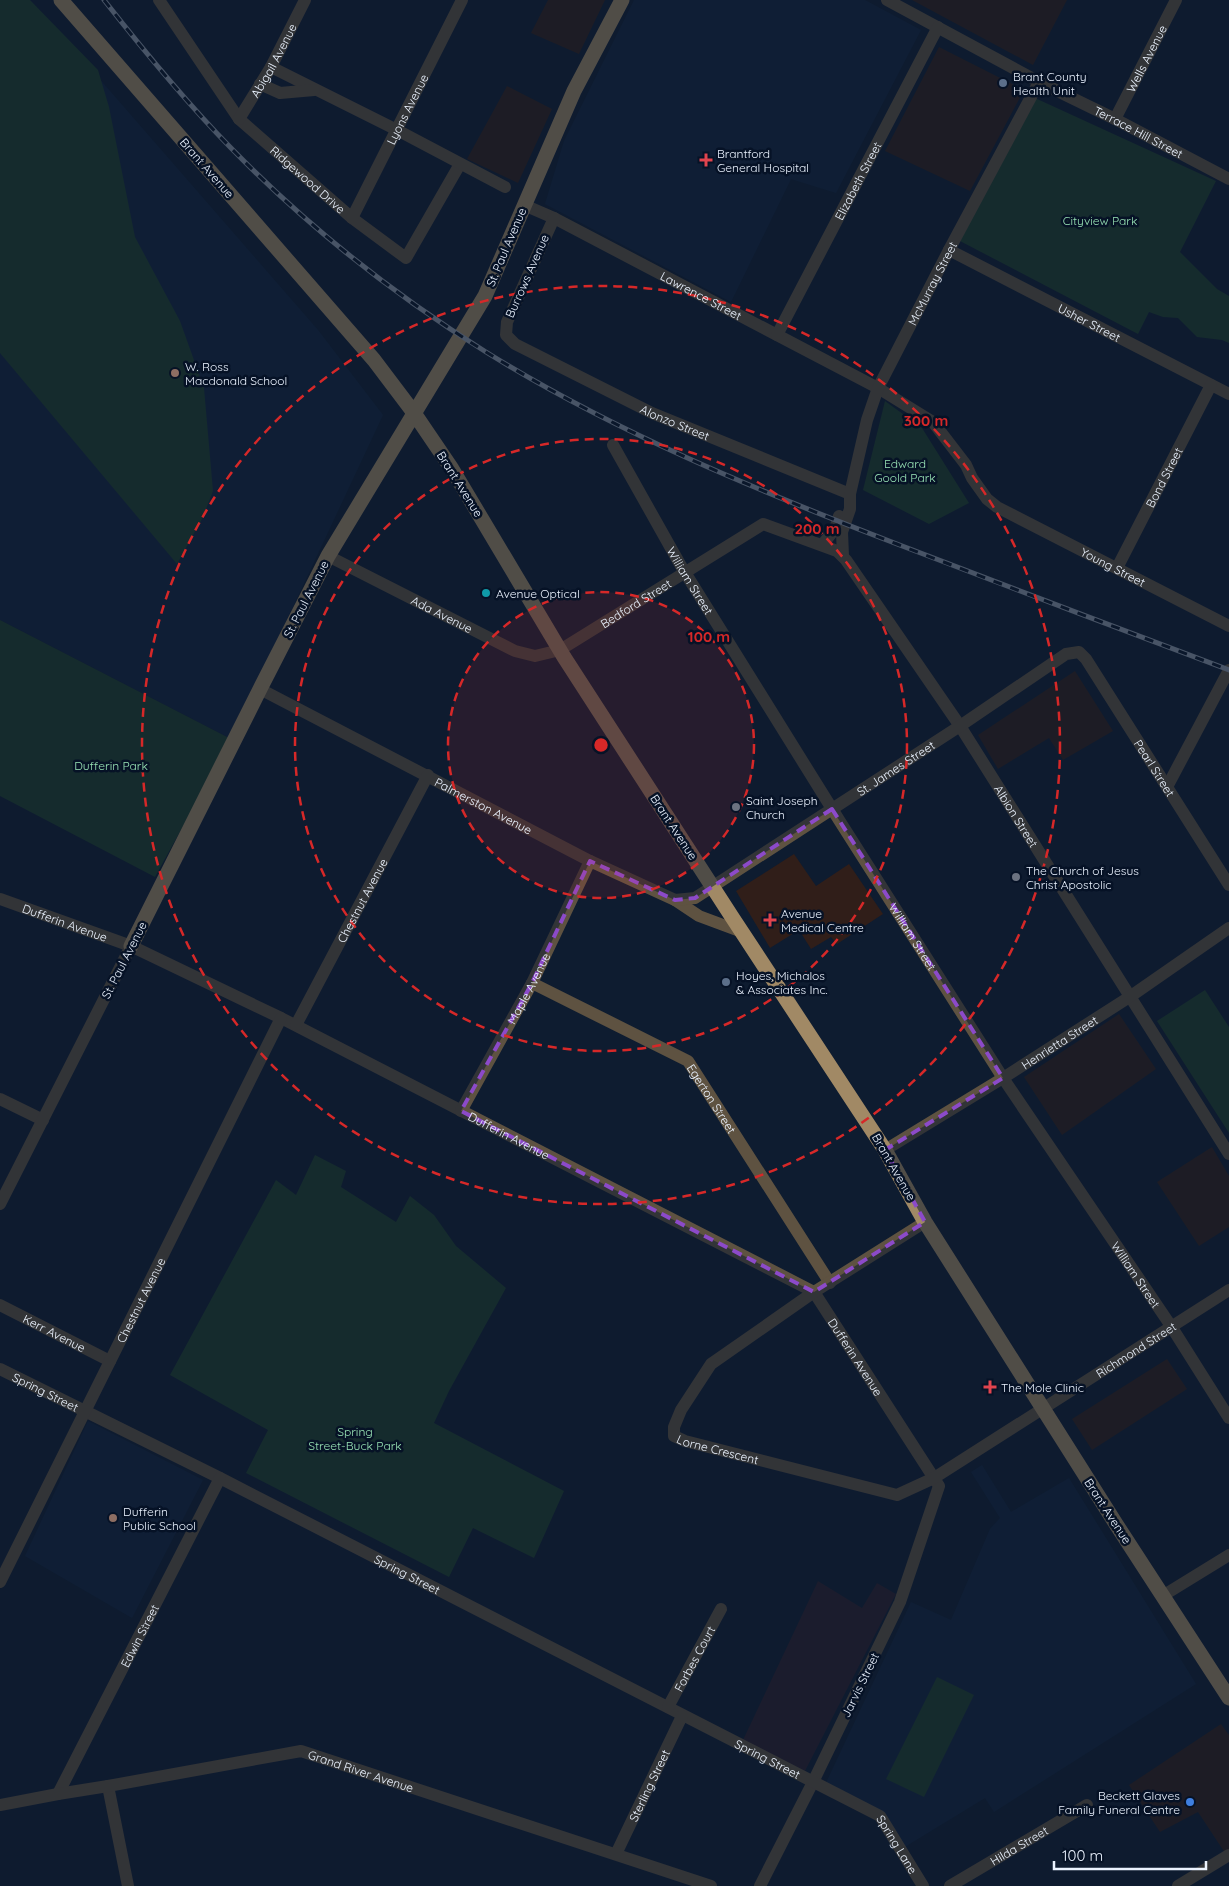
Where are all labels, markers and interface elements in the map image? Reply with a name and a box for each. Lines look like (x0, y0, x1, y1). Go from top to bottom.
street label: Abigail Avenue (247, 21, 299, 100)
street label: Wells Avenue (1123, 22, 1170, 95)
place label: Brant County Health Unit (1013, 69, 1087, 98)
street label: Lyons Avenue (383, 71, 431, 147)
marker: Brant County Health Unit (997, 77, 1009, 89)
street label: Terrace Hill Street (1092, 102, 1186, 161)
street label: Brant Avenue (177, 135, 237, 201)
street label: Elizabeth Street (831, 139, 884, 223)
street label: Ridgewood Drive (267, 142, 349, 216)
place label: Brantford General Hospital (717, 146, 809, 175)
marker: Brantford General Hospital (699, 153, 713, 167)
street label: St. Paul Avenue (483, 205, 529, 289)
park label: Cityview Park (1063, 213, 1137, 228)
street label: Burrows Avenue (502, 232, 552, 320)
street label: McMurray Street (904, 239, 960, 328)
street label: Lawrence Street (658, 268, 745, 323)
street label: Usher Street (1056, 300, 1123, 345)
place label: W. Ross Macdonald School (185, 359, 287, 388)
marker: W. Ross Macdonald School (169, 367, 181, 379)
street label: Alonzo Street (638, 401, 712, 443)
text: 300 m (904, 411, 948, 430)
street label: Bond Street (1142, 445, 1185, 510)
street label: Brant Avenue (434, 448, 486, 520)
park label: Edward Goold Park (874, 456, 936, 485)
text: 200 m (795, 519, 840, 538)
street label: William Street (664, 544, 717, 617)
street label: Young Street (1078, 544, 1148, 589)
street label: St. Paul Avenue (280, 558, 332, 640)
street label: Bedford Street (597, 575, 674, 631)
place label: Avenue Optical (496, 586, 580, 601)
marker: Avenue Optical (480, 587, 492, 599)
street label: Ada Avenue (409, 592, 475, 636)
text: 100 m (688, 627, 730, 646)
centre of rings (592, 736, 610, 754)
street label: Pearl Street (1131, 736, 1178, 799)
street label: St. James Street (854, 737, 937, 799)
park label: Dufferin Park (74, 758, 148, 773)
street label: Palmerston Avenue (432, 774, 535, 837)
street label: Albion Street (991, 782, 1042, 850)
street label: Brant Avenue (647, 792, 701, 863)
place label: Saint Joseph Church (746, 793, 817, 822)
marker: Saint Joseph Church (730, 801, 742, 813)
street label: Chestnut Avenue (333, 855, 390, 945)
place label: The Church of Jesus Christ Apostolic (1026, 863, 1139, 892)
marker: The Church of Jesus Christ Apostolic (1010, 871, 1022, 883)
street label: Dufferin Avenue (20, 900, 110, 945)
street label: William Street (886, 900, 940, 973)
place label: Avenue Medical Centre (781, 906, 864, 935)
marker: Avenue Medical Centre (763, 913, 777, 927)
street label: St. Paul Avenue (98, 919, 150, 1001)
street label: Maple Avenue (503, 950, 553, 1026)
place label: Hoyes, Michalos & Associates Inc. (736, 968, 828, 997)
marker: Hoyes, Michalos & Associates Inc. (720, 976, 732, 988)
street label: Henrietta Street (1018, 1012, 1100, 1072)
street label: Egerton Street (684, 1061, 740, 1136)
street label: Dufferin Avenue (466, 1108, 552, 1162)
street label: Brant Avenue (869, 1131, 919, 1203)
street label: William Street (1108, 1239, 1164, 1310)
street label: Chestnut Avenue (113, 1255, 168, 1345)
street label: Kerr Avenue (21, 1311, 88, 1355)
street label: Dufferin Avenue (825, 1315, 886, 1399)
street label: Richmond Street (1093, 1318, 1179, 1381)
street label: Spring Street (10, 1369, 81, 1414)
marker: The Mole Clinic (983, 1380, 997, 1394)
place label: The Mole Clinic (1001, 1380, 1084, 1395)
park label: Spring Street-Buck Park (308, 1424, 402, 1453)
street label: Lorne Crescent (674, 1431, 760, 1467)
street label: Brant Avenue (1081, 1476, 1135, 1547)
place label: Dufferin Public School (123, 1504, 196, 1533)
marker: Dufferin Public School (107, 1512, 119, 1524)
street label: Spring Street (372, 1551, 443, 1597)
street label: Edwin Street (117, 1602, 162, 1670)
street label: Forbes Court (670, 1623, 718, 1694)
street label: Jarvis Street (838, 1650, 882, 1720)
street label: Spring Street (732, 1736, 803, 1782)
street label: Grand River Avenue (306, 1746, 416, 1795)
street label: Sterling Street (625, 1747, 672, 1824)
place label: Beckett Glaves Family Funeral Centre (1058, 1788, 1180, 1817)
marker: Beckett Glaves Family Funeral Centre (1184, 1796, 1196, 1808)
street label: Spring Lane (874, 1812, 921, 1876)
street label: Hilda Street (987, 1822, 1050, 1868)
scale bar (1054, 1838, 1206, 1870)
text: 100 m (1062, 1846, 1103, 1865)

